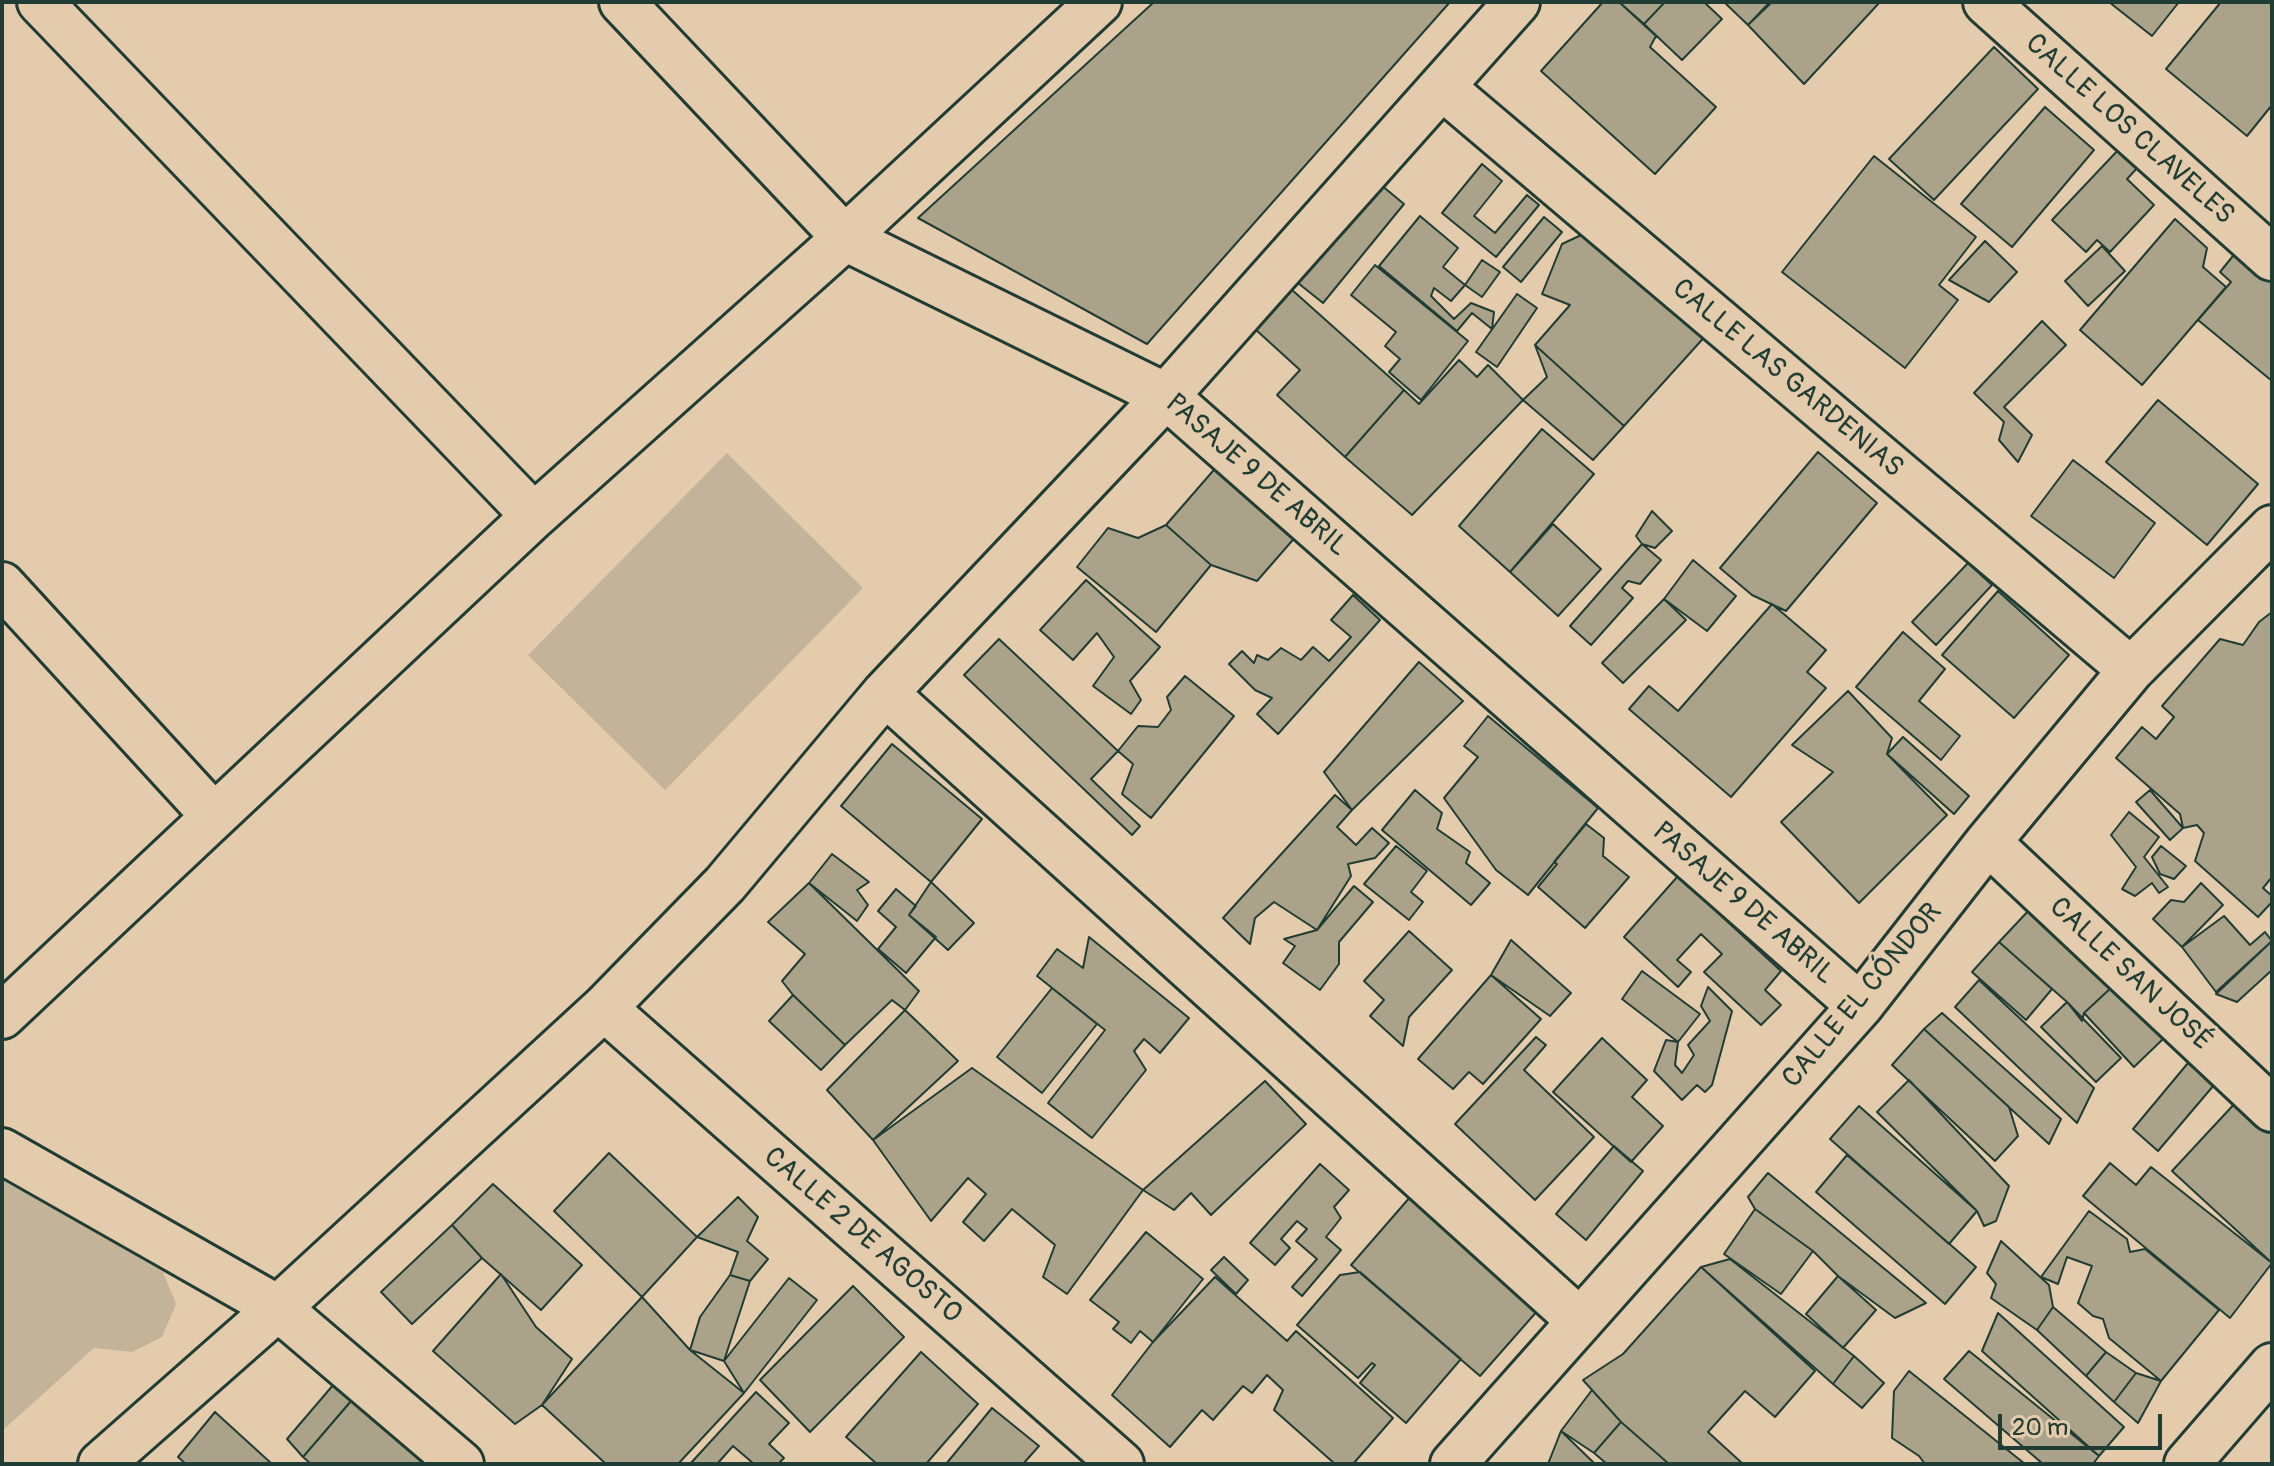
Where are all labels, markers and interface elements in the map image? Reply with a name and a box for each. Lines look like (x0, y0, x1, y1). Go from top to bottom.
street label: CALLE LOS CLAVELES (2018, 27, 2240, 233)
street label: CALLE LAS GARDENIAS (1665, 273, 1909, 485)
street label: PASAJE 9 DE ABRIL (1158, 388, 1354, 564)
street label: PASAJE 9 DE ABRIL (1645, 816, 1841, 992)
street label: CALLE SAN JOSÉ (2042, 891, 2218, 1059)
street label: CALLE EL CÓNDOR (1776, 897, 1950, 1095)
street label: CALLE 2 DE AGOSTO (756, 1141, 968, 1331)
scale bar (2002, 1398, 2166, 1448)
text: 20 m (2012, 1413, 2068, 1442)

